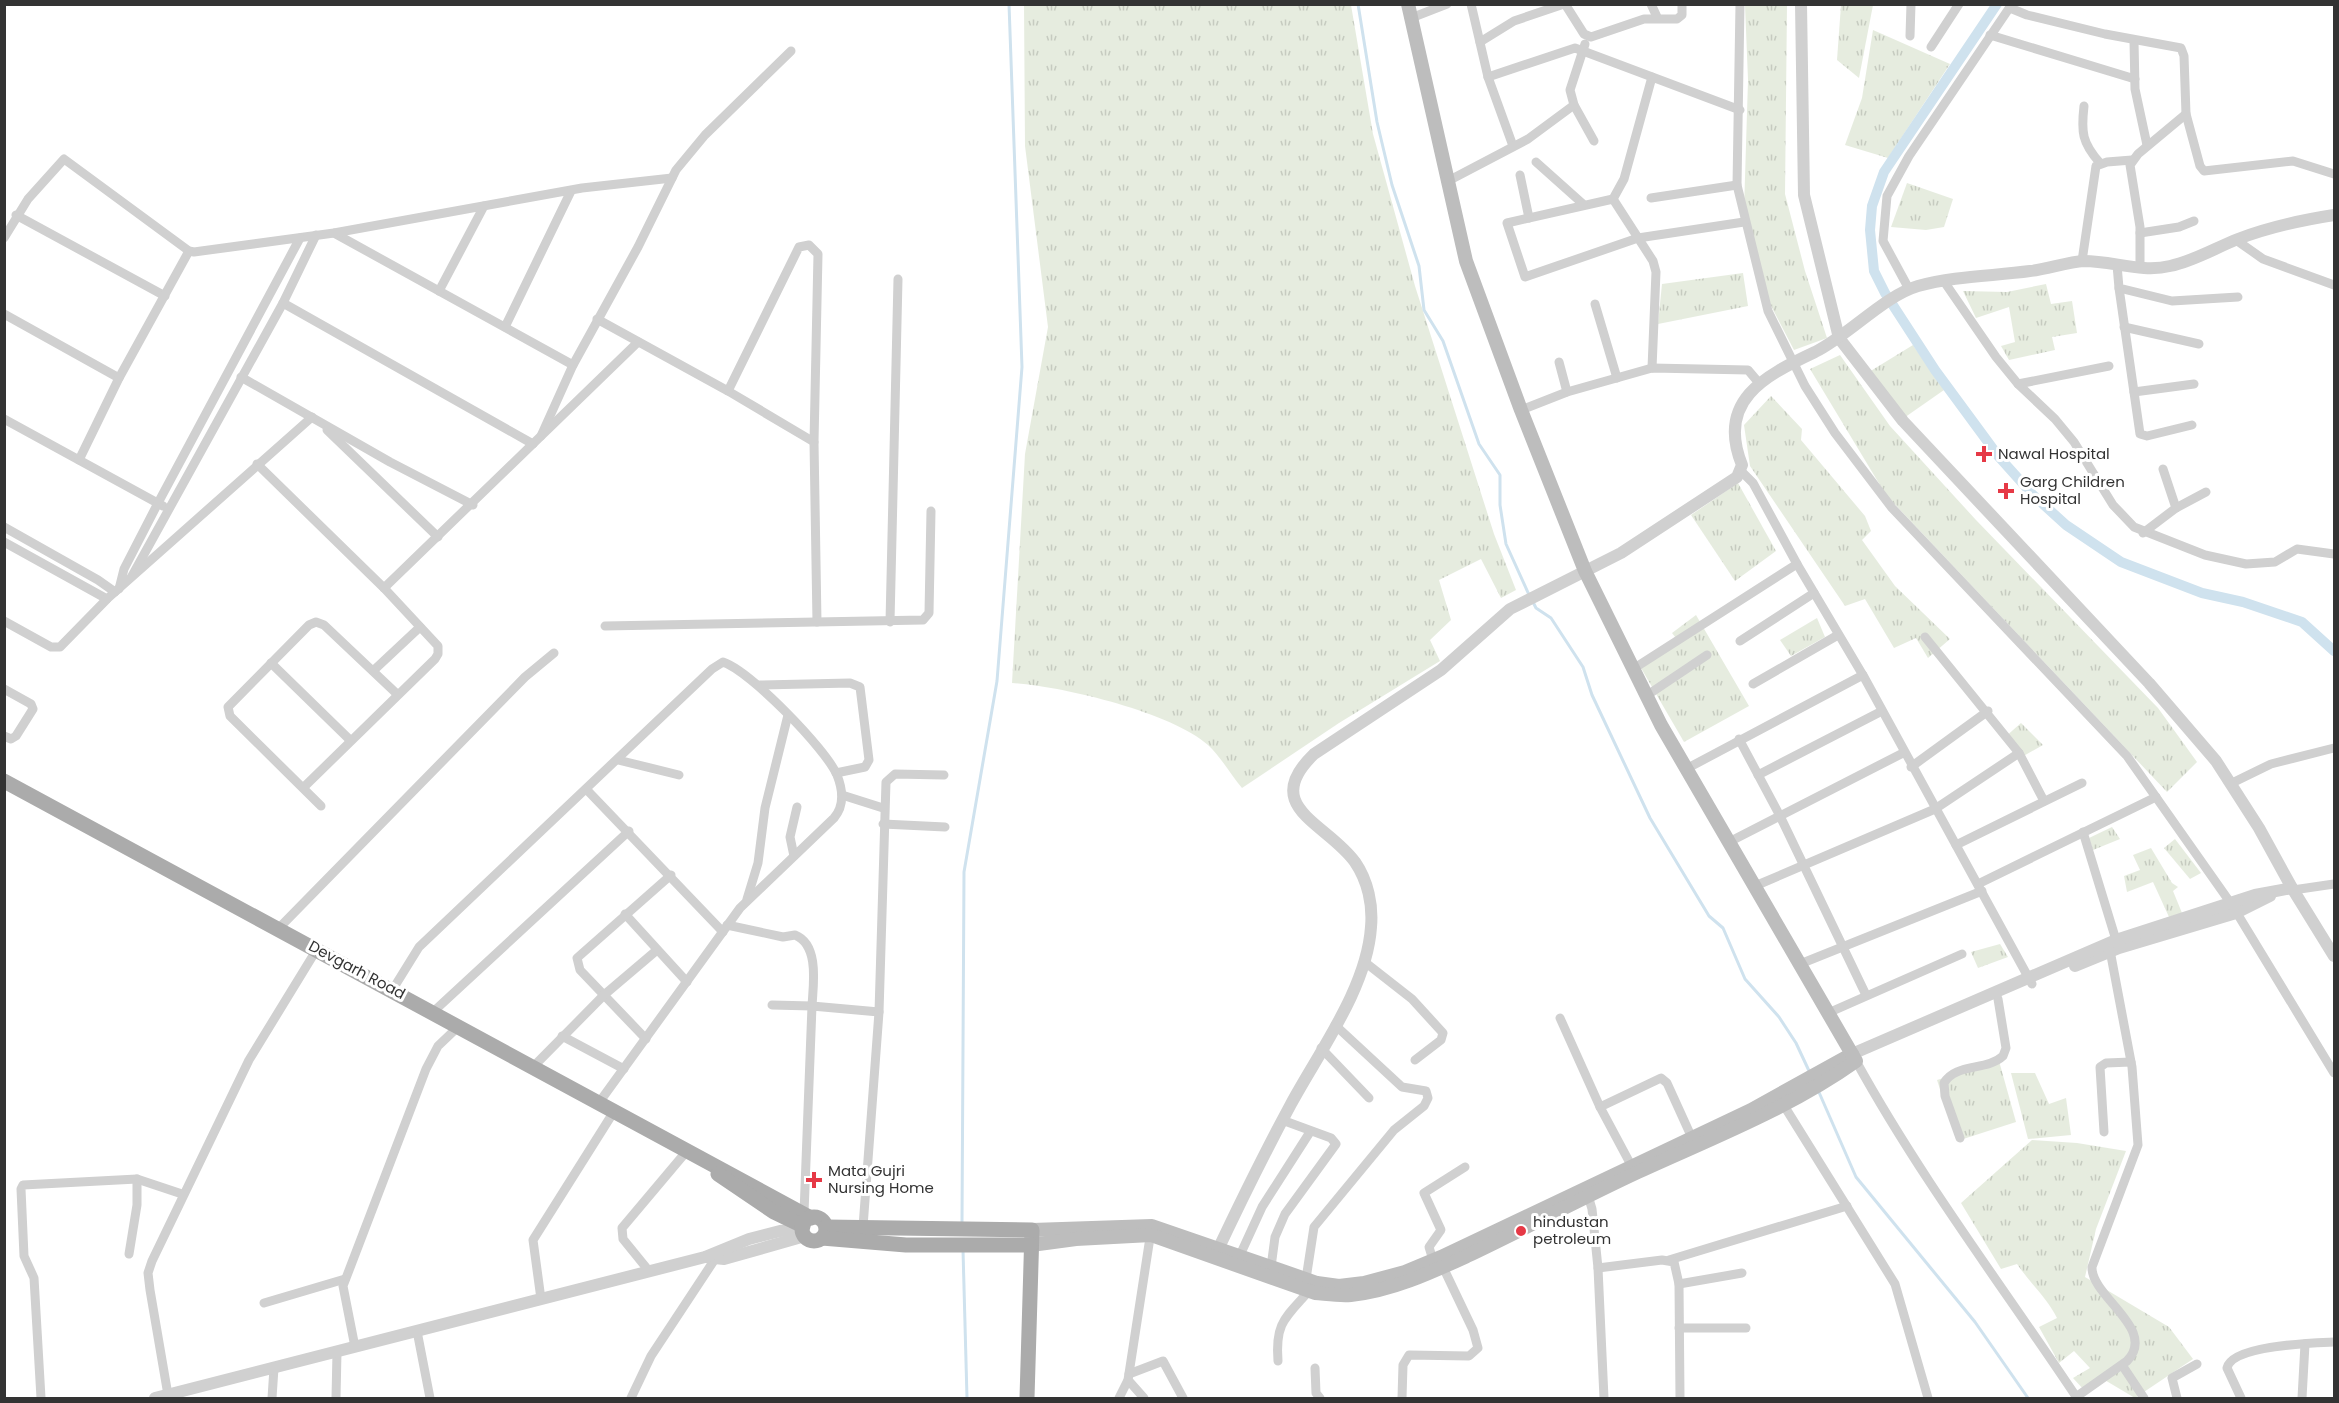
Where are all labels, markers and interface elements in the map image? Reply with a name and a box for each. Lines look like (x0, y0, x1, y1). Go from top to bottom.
place label: Nawal Hospital (1998, 443, 2110, 464)
marker: Nawal Hospital (1975, 445, 1993, 463)
place label: Garg Children Hospital (2020, 471, 2125, 509)
marker: Garg Children Hospital (1997, 482, 2015, 500)
street label: Devgarh Road (305, 935, 409, 1004)
place label: Mata Gujri Nursing Home (828, 1160, 934, 1198)
marker: Mata Gujri Nursing Home (805, 1171, 823, 1189)
place label: hindustan petroleum (1533, 1211, 1611, 1249)
marker: hindustan petroleum (1514, 1224, 1528, 1238)

